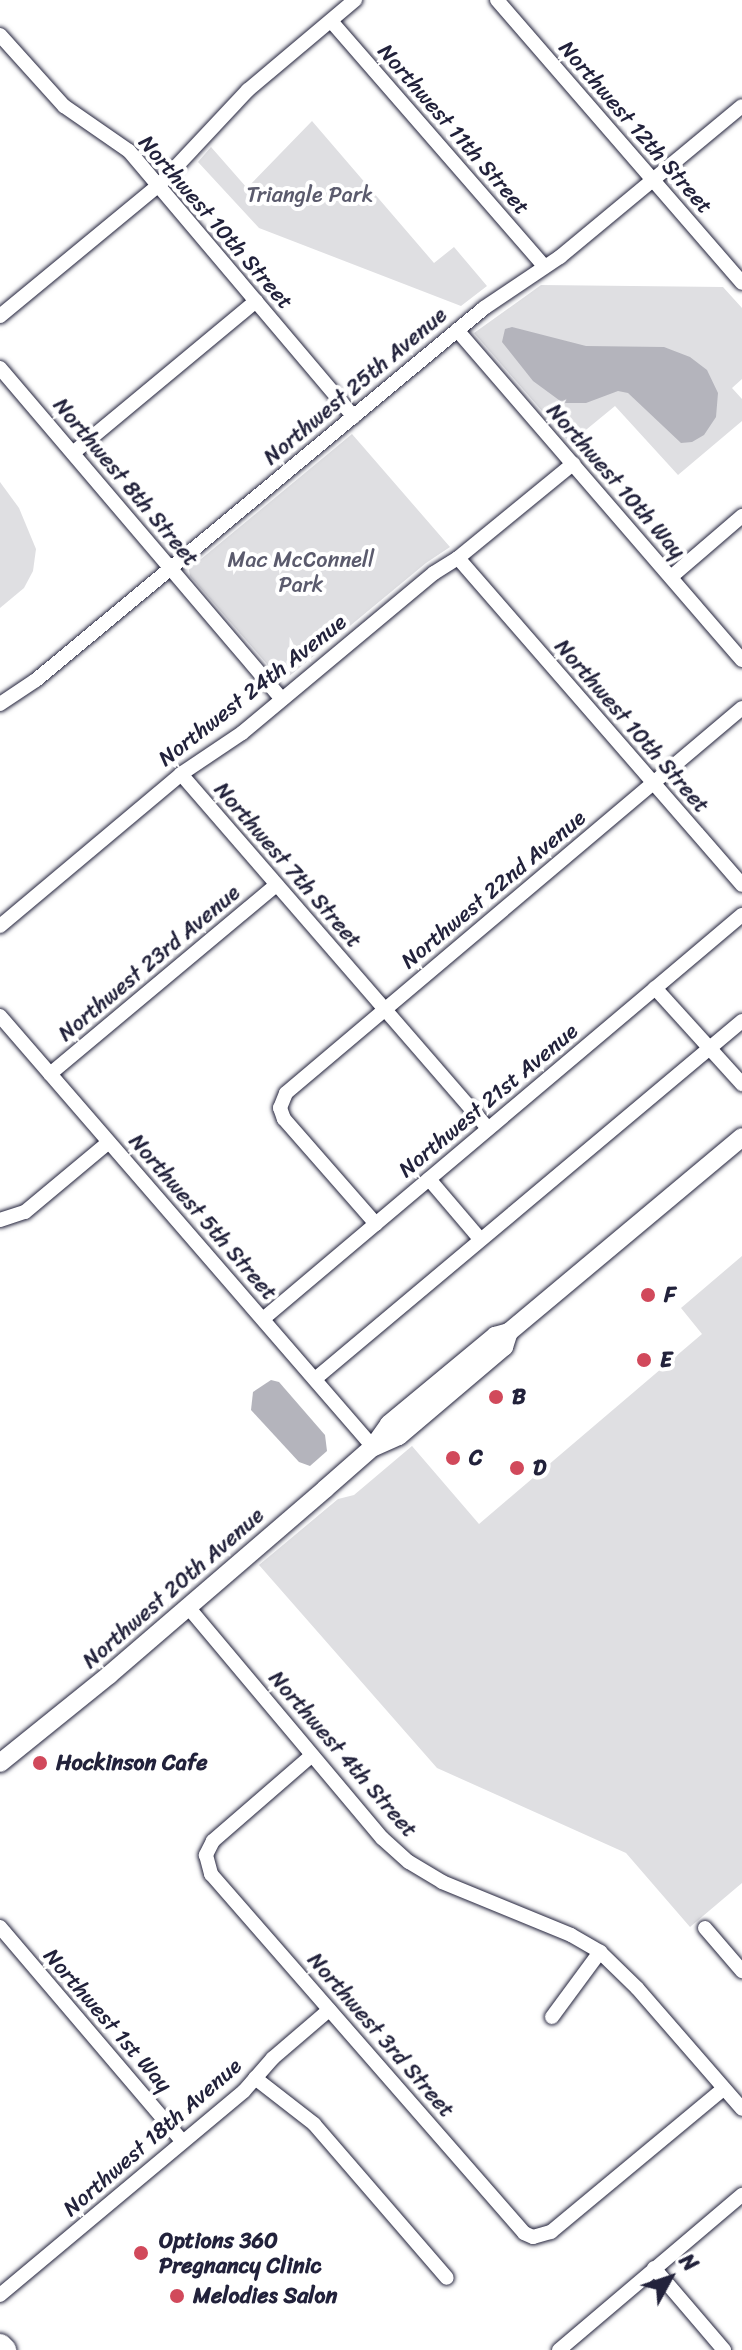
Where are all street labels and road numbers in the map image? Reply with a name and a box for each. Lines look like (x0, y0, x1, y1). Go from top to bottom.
street label: Northwest 12th Street (554, 35, 718, 219)
street label: Northwest 11th Street (373, 38, 535, 220)
street label: Northwest 10th Street (133, 130, 299, 314)
street label: Northwest 25th Avenue (258, 302, 452, 470)
street label: Northwest 8th Street (48, 392, 204, 572)
street label: Northwest 10th Way (541, 398, 691, 564)
street label: Northwest 24th Avenue (153, 608, 351, 772)
street label: Northwest 10th Street (549, 634, 715, 818)
street label: Northwest 7th Street (209, 777, 367, 953)
street label: Northwest 22nd Avenue (395, 804, 591, 974)
street label: Northwest 23rd Avenue (53, 879, 245, 1047)
street label: Northwest 21st Avenue (393, 1017, 583, 1183)
street label: Northwest 5th Street (123, 1128, 283, 1306)
street label: Northwest 20th Avenue (77, 1502, 269, 1674)
street label: Northwest 4th Street (263, 1665, 423, 1843)
street label: Northwest 1st Way (38, 1943, 178, 2097)
street label: Northwest 3rd Street (302, 1947, 460, 2123)
street label: Northwest 18th Avenue (57, 2052, 247, 2222)

